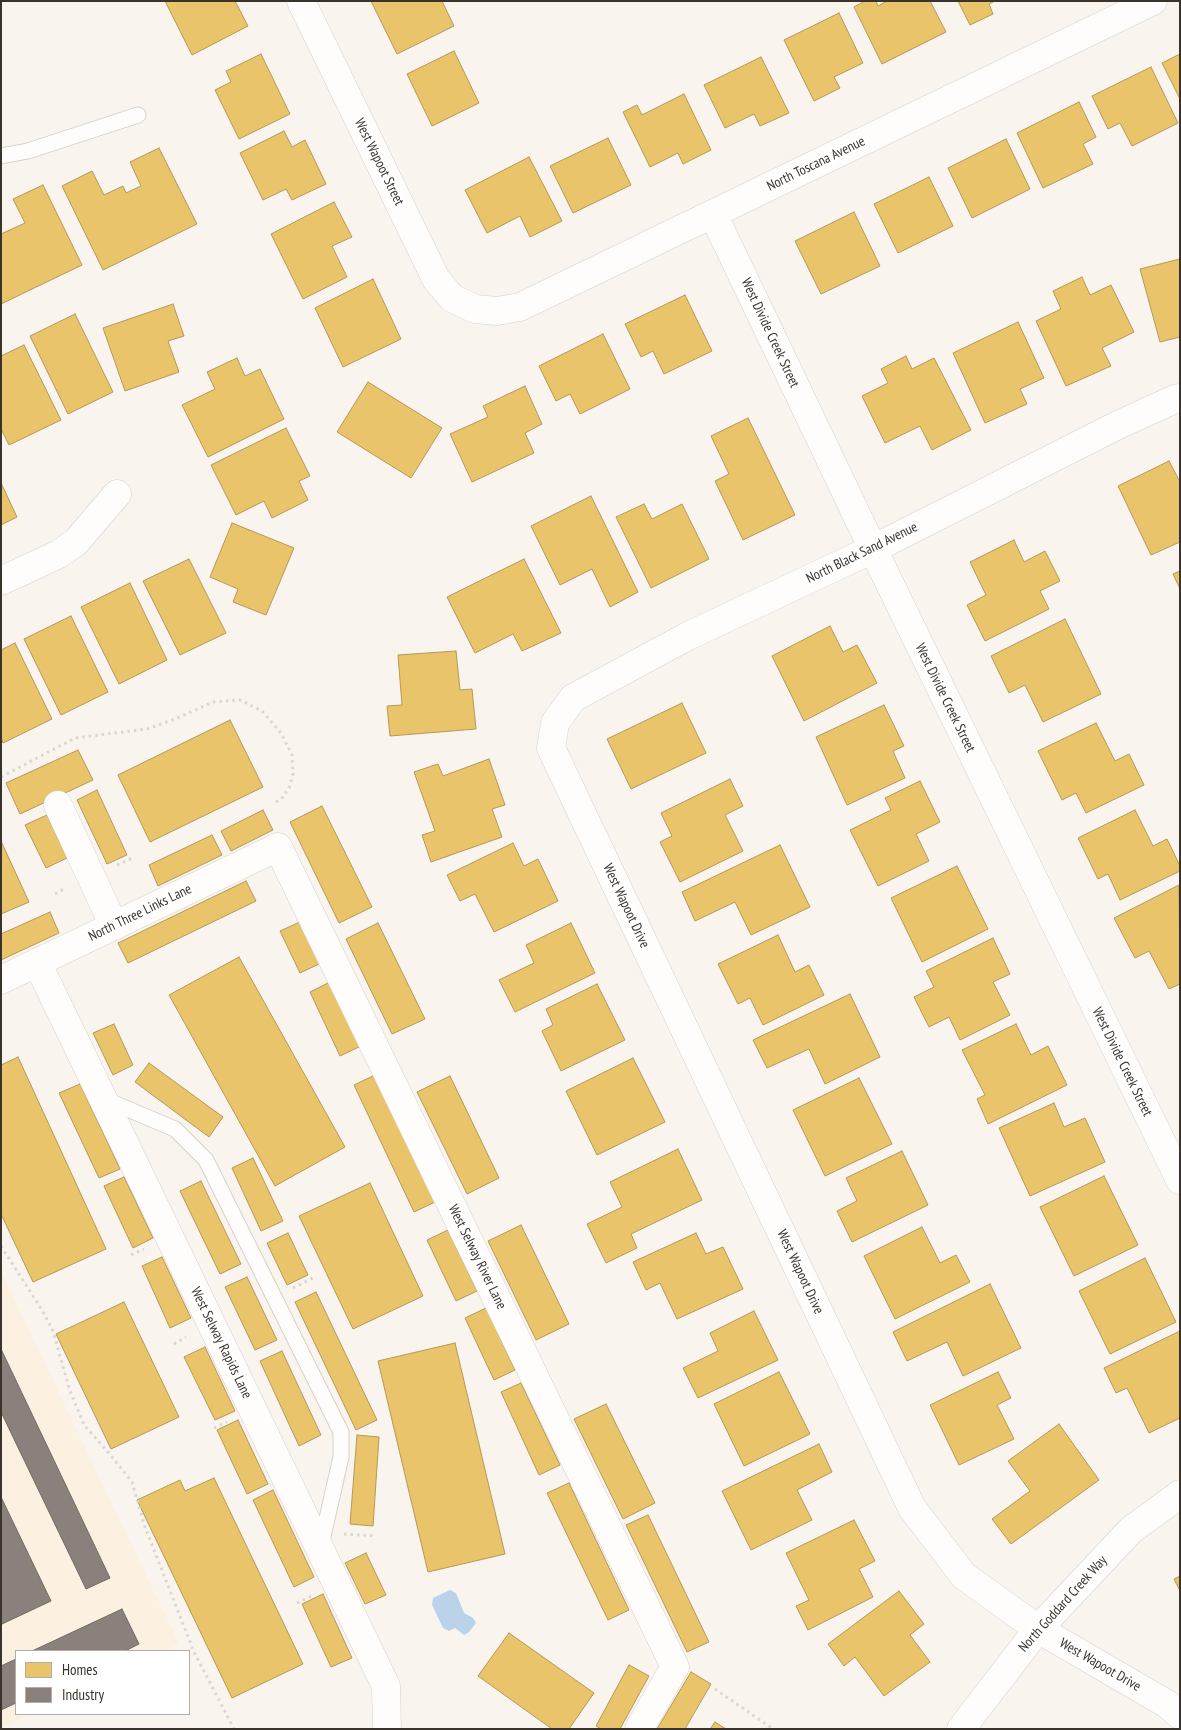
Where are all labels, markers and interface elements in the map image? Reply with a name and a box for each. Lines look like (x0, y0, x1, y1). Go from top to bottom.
street label: West Wapoot Street (351, 116, 407, 208)
street label: North Toscana Avenue (764, 133, 868, 195)
street label: West Divide Creek Street (737, 276, 803, 390)
street label: North Black Sand Avenue (804, 519, 920, 587)
street label: West Divide Creek Street (911, 641, 979, 755)
street label: West Wapoot Drive (599, 861, 653, 951)
street label: North Three Links Lane (86, 881, 194, 945)
street label: West Divide Creek Street (1088, 1005, 1156, 1119)
street label: West Selway River Lane (444, 1202, 510, 1312)
street label: West Wapoot Drive (773, 1227, 827, 1317)
street label: West Selway Rapids Lane (187, 1285, 255, 1401)
street label: North Goddard Creek Way (1015, 1552, 1111, 1656)
street label: West Wapoot Drive (1056, 1635, 1144, 1695)
legend (15, 1650, 190, 1715)
text: Homes (62, 1660, 98, 1679)
text: Industry (62, 1685, 104, 1704)

